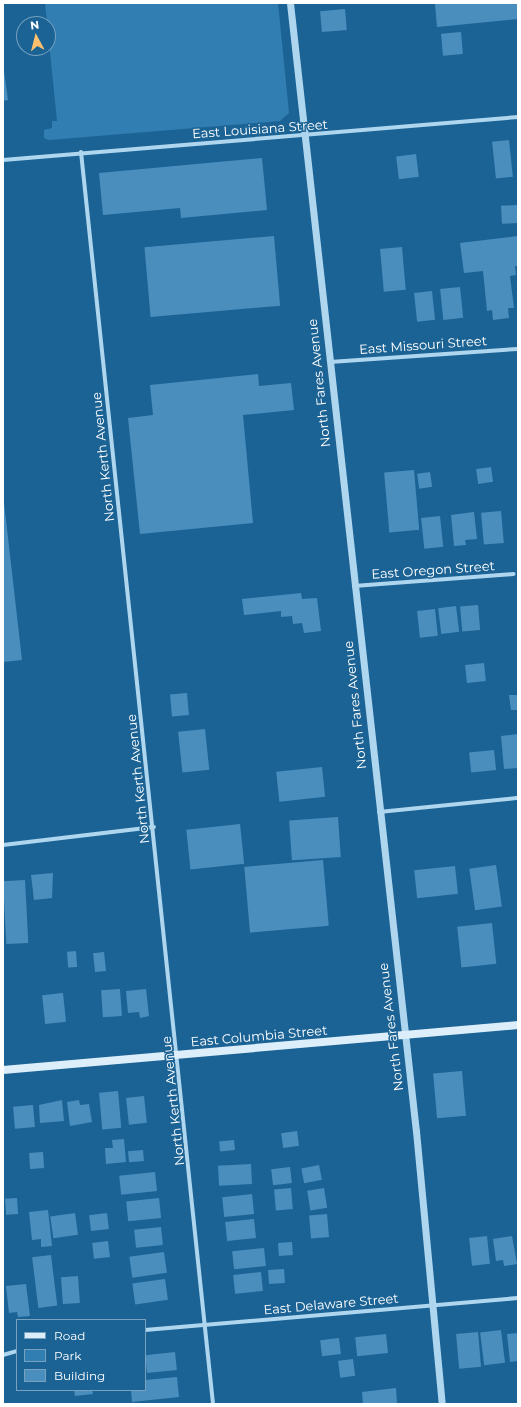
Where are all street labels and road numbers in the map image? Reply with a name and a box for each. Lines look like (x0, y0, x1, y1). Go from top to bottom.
street label: East Louisiana Street (192, 116, 328, 142)
street label: North Fares Avenue (305, 318, 333, 448)
street label: East Missouri Street (359, 333, 487, 357)
street label: North Kerth Avenue (88, 391, 118, 523)
street label: East Oregon Street (371, 558, 495, 582)
street label: North Fares Avenue (341, 640, 369, 770)
street label: North Kerth Avenue (123, 713, 153, 845)
street label: North Fares Avenue (375, 962, 407, 1092)
street label: East Columbia Street (190, 1022, 328, 1050)
street label: North Kerth Avenue (158, 1035, 188, 1167)
street label: East Delaware Street (263, 1290, 399, 1318)

